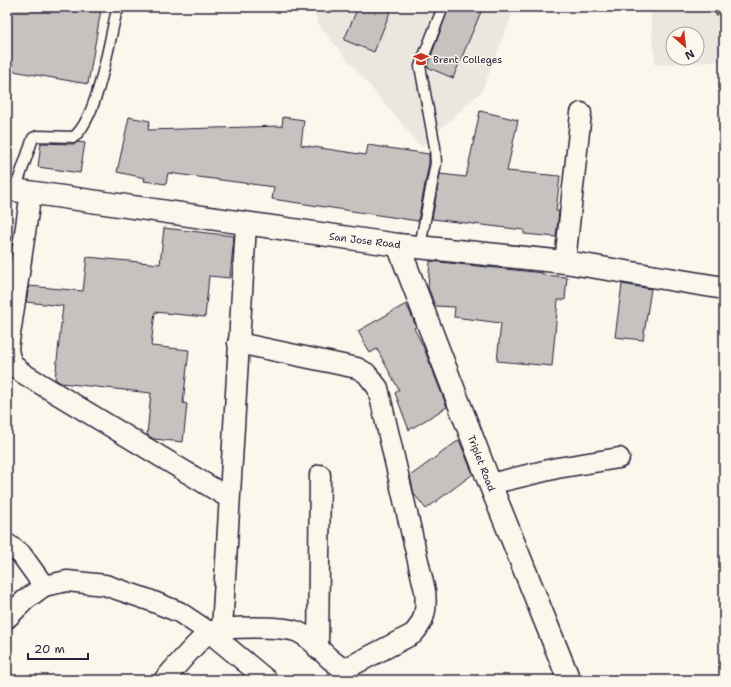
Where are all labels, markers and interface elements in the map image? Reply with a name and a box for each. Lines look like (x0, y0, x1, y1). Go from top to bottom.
north arrow (665, 26, 705, 66)
text: N (682, 46, 697, 63)
school or university icon: Brent Colleges (412, 50, 430, 68)
place label: Brent Colleges (433, 53, 502, 66)
street label: San Jose Road (328, 230, 402, 251)
street label: Triplet Road (465, 433, 498, 494)
scale bar (28, 635, 88, 661)
text: 20 m (34, 641, 65, 657)

